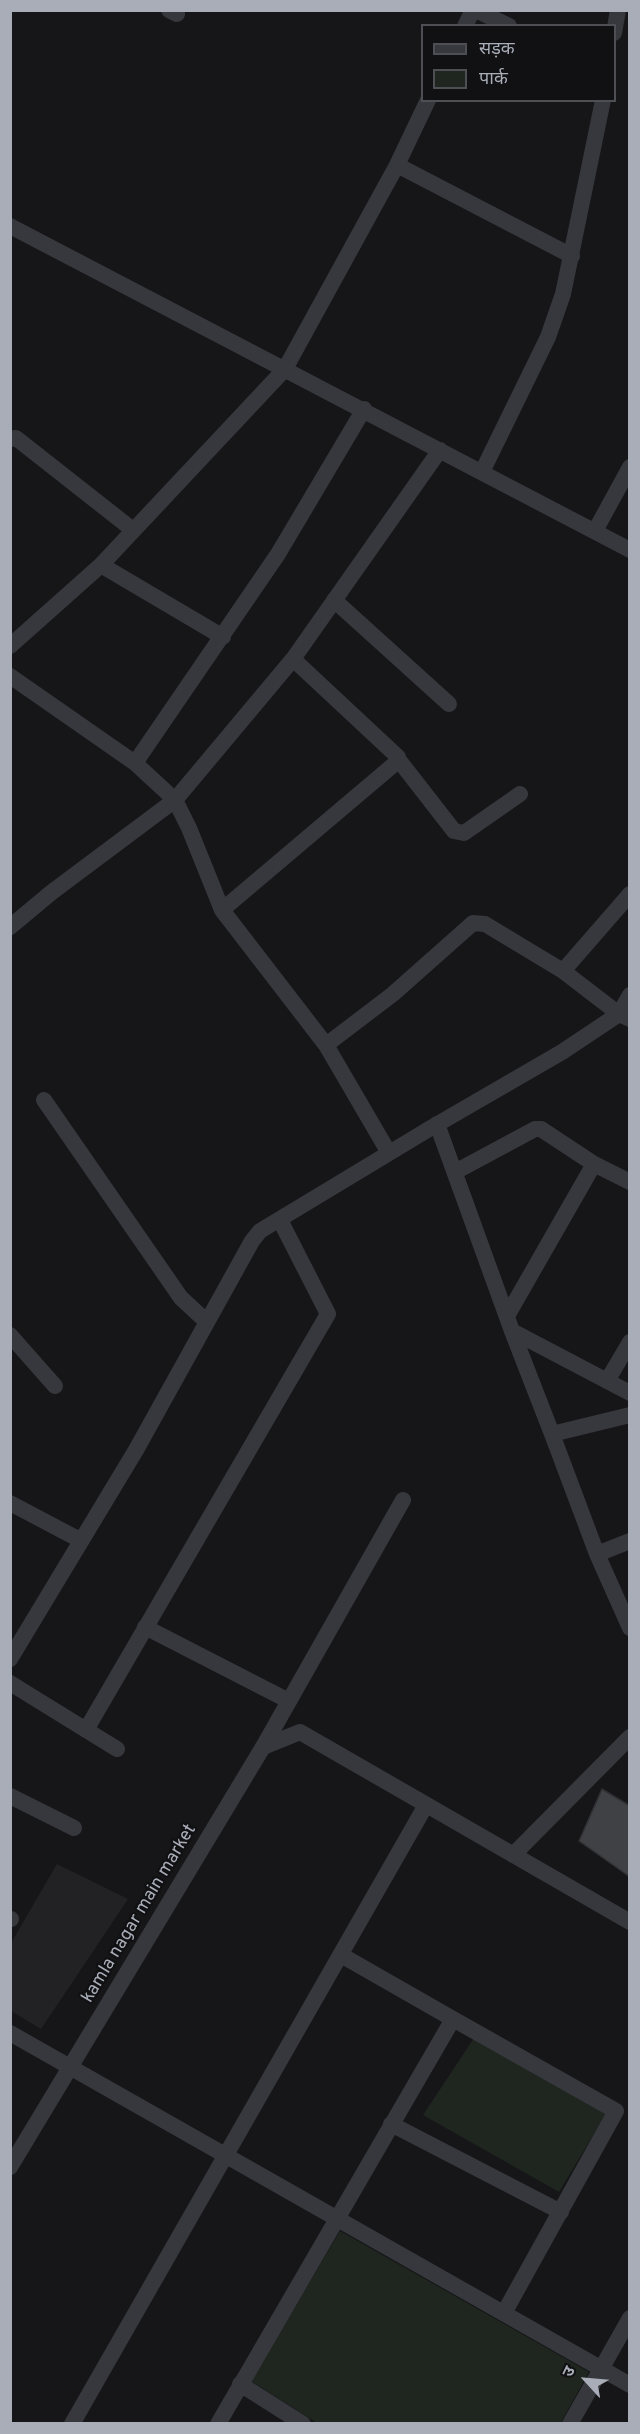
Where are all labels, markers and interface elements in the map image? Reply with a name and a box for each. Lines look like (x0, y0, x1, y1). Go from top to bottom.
legend (421, 24, 616, 102)
text: सड़क (479, 38, 515, 61)
text: पार्क (479, 68, 508, 91)
street label: kamla nagar main market (78, 1821, 202, 2007)
north arrow (556, 2350, 616, 2410)
text: उ (559, 2364, 581, 2381)

